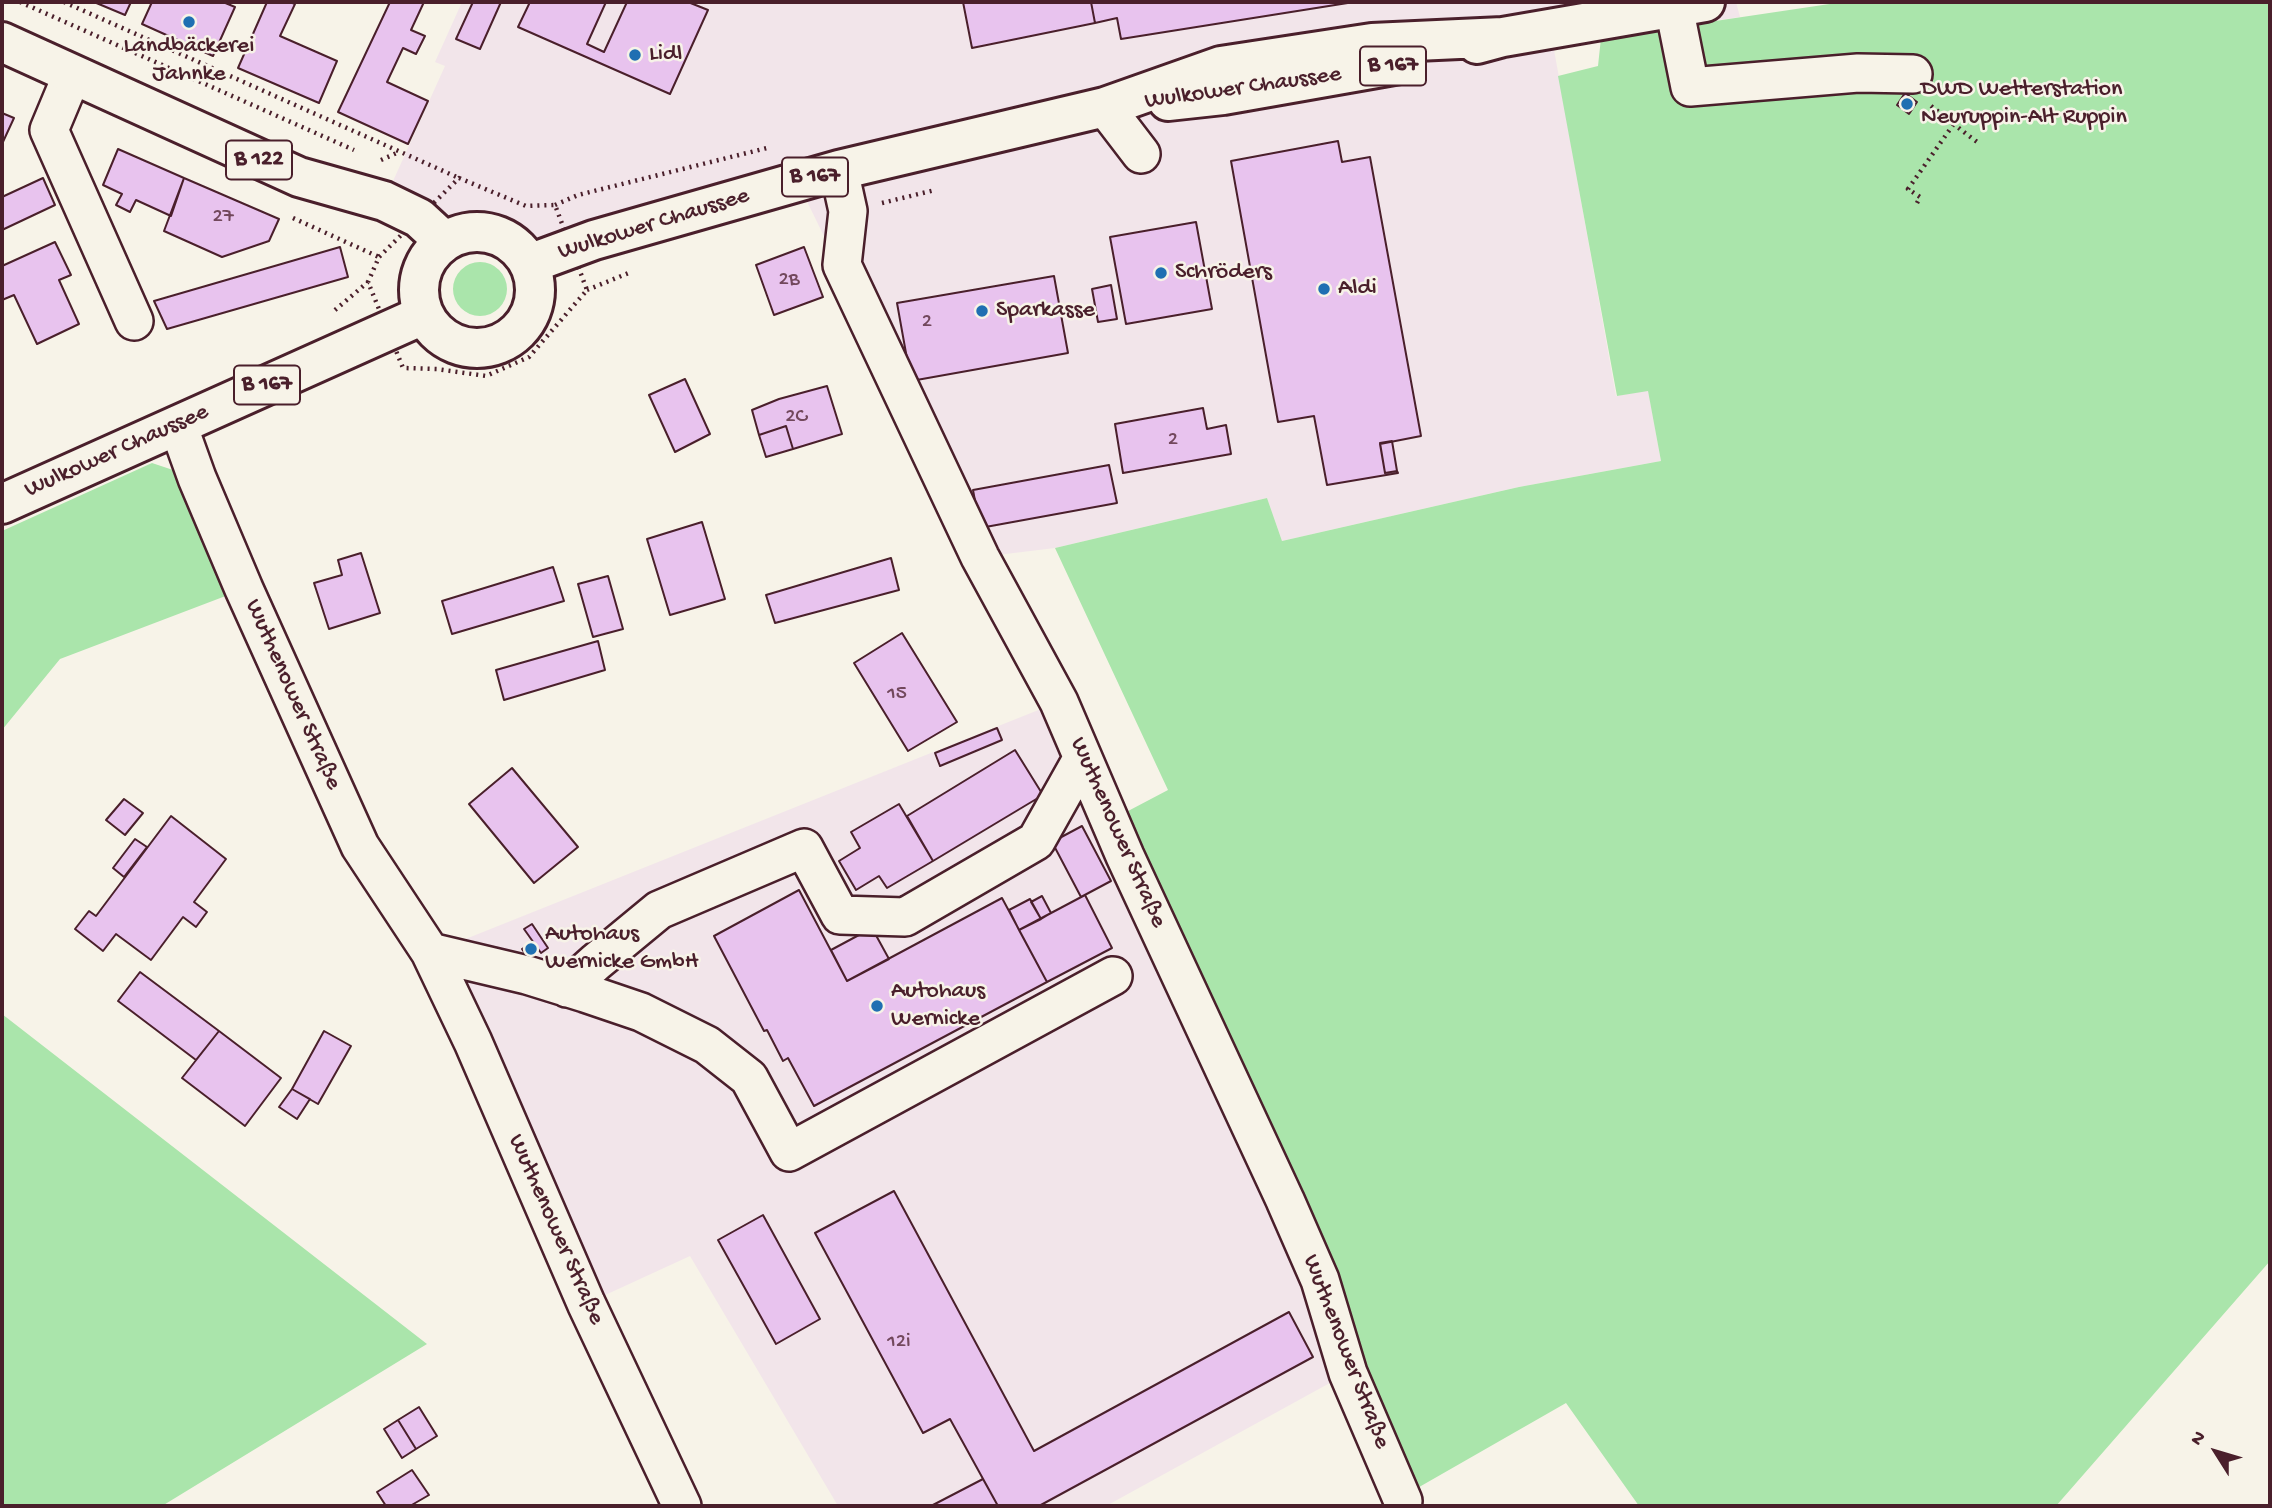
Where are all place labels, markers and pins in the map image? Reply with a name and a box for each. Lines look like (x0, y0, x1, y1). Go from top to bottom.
marker: Landbäckerei Jahnke (181, 14, 197, 30)
place label: Landbäckerei Jahnke (124, 33, 254, 89)
place label: Lidl (649, 41, 682, 69)
marker: Lidl (627, 47, 643, 63)
place label: DWD Wetterstation Neuruppin-Alt Ruppin (1921, 76, 2127, 132)
marker: DWD Wetterstation Neuruppin-Alt Ruppin (1899, 96, 1915, 112)
place label: Schröders (1175, 259, 1272, 287)
marker: Schröders (1153, 265, 1169, 281)
place label: Aldi (1338, 275, 1377, 303)
marker: Aldi (1316, 281, 1332, 297)
place label: Sparkasse (996, 297, 1095, 325)
marker: Sparkasse (974, 303, 990, 319)
place label: Autohaus Wernicke GmbH (545, 921, 698, 977)
marker: Autohaus Wernicke GmbH (523, 941, 539, 957)
place label: Autohaus Wernicke (891, 978, 985, 1034)
marker: Autohaus Wernicke (869, 998, 885, 1014)

